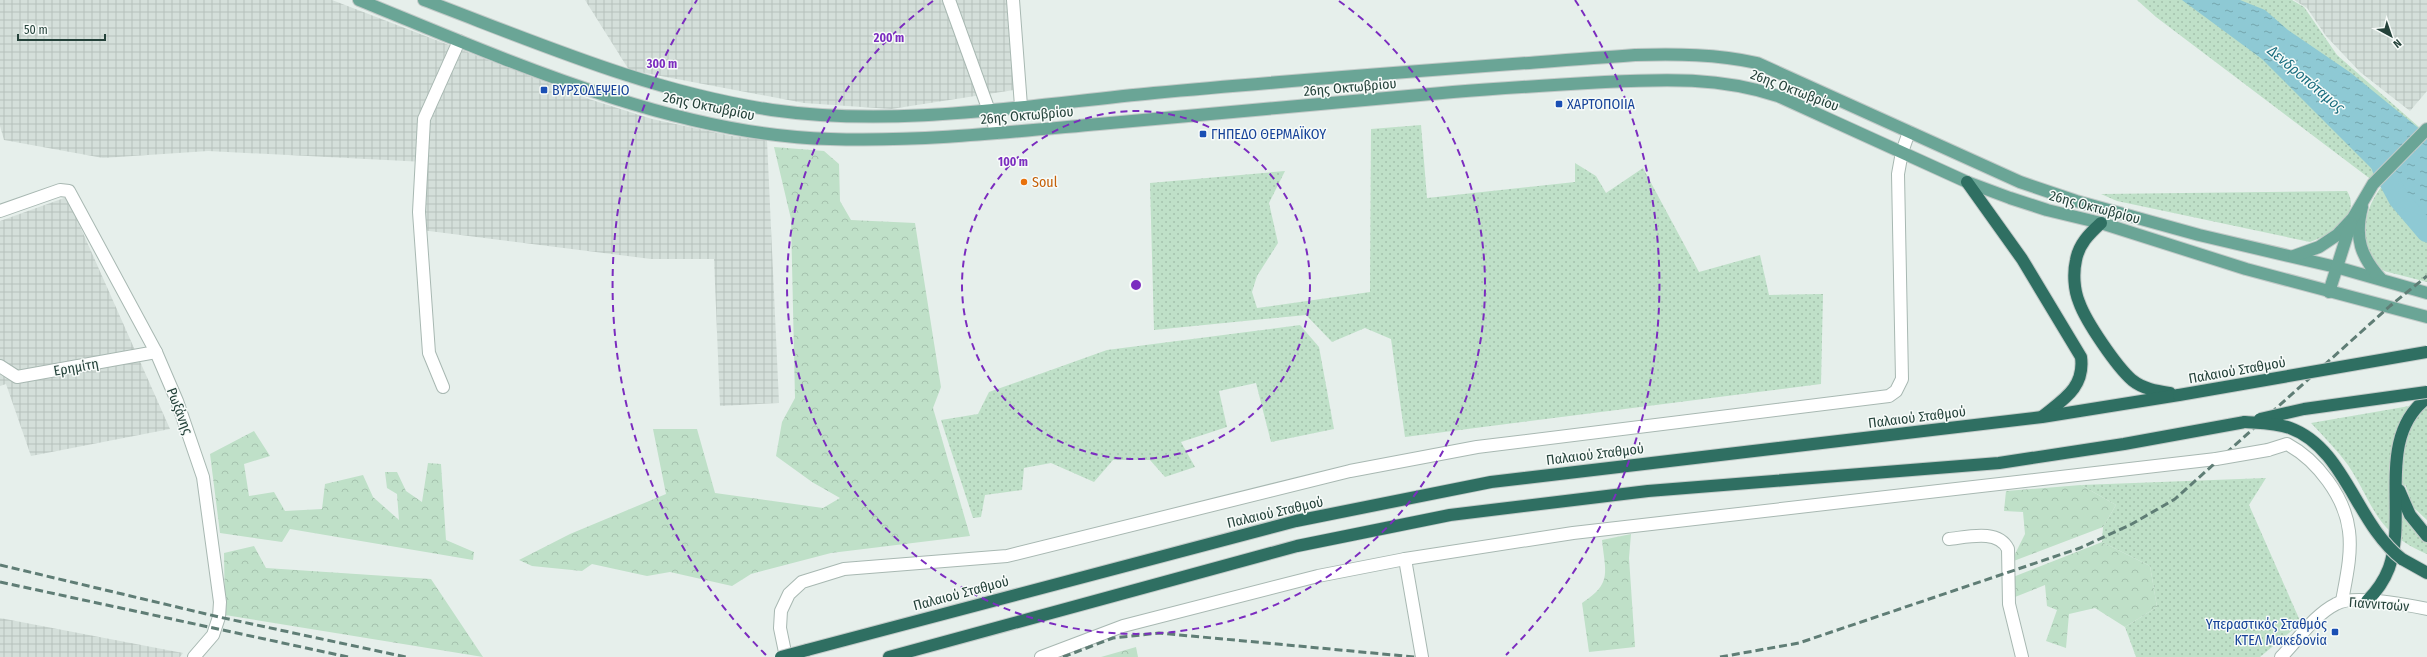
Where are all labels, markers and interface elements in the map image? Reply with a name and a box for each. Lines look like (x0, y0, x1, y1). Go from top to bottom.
scale bar (18, 16, 105, 42)
north arrow (2371, 16, 2411, 56)
text: 50 m (24, 23, 48, 37)
text: 200 m (873, 31, 904, 45)
text: N (2390, 36, 2404, 50)
water label: Δενδροπόταμος (2263, 41, 2349, 117)
text: 300 m (646, 57, 677, 71)
street label: 26ης Οκτωβρίου (1748, 66, 1841, 115)
street label: 26ης Οκτωβρίου (1303, 75, 1397, 100)
place label: ΒΥΡΣΟΔΕΨΕΙΟ (552, 82, 630, 99)
marker: ΒΥΡΣΟΔΕΨΕΙΟ (539, 85, 549, 95)
street label: 26ης Οκτωβρίου (661, 88, 756, 125)
place label: ΧΑΡΤΟΠΟΙΙΑ (1567, 96, 1636, 113)
marker: ΧΑΡΤΟΠΟΙΙΑ (1554, 99, 1564, 109)
street label: 26ης Οκτωβρίου (980, 103, 1074, 128)
place label: ΓΗΠΕΔΟ ΘΕΡΜΑΪΚΟΥ (1211, 126, 1326, 143)
marker: ΓΗΠΕΔΟ ΘΕΡΜΑΪΚΟΥ (1198, 129, 1208, 139)
text: 100 m (998, 155, 1028, 169)
place label: Soul (1032, 174, 1058, 191)
marker: Soul (1019, 177, 1029, 187)
street label: 26ης Οκτωβρίου (2048, 187, 2142, 228)
centre of rings (1129, 278, 1143, 292)
street label: Παλαιού Σταθμού (2187, 354, 2287, 387)
street label: Ερημίτη (52, 355, 100, 380)
street label: Ρωξάνης (163, 385, 196, 437)
street label: Παλαιού Σταθμού (1867, 403, 1967, 432)
street label: Παλαιού Σταθμού (1545, 440, 1645, 469)
street label: Παλαιού Σταθμού (1225, 493, 1325, 532)
street label: Παλαιού Σταθμού (911, 573, 1011, 614)
street label: Γιαννιτσών (2348, 594, 2410, 615)
place label: Υπεραστικός Σταθμός ΚΤΕΛ Μακεδονία (2206, 616, 2327, 649)
marker: Υπεραστικός Σταθμός ΚΤΕΛ Μακεδονία (2330, 627, 2340, 637)

